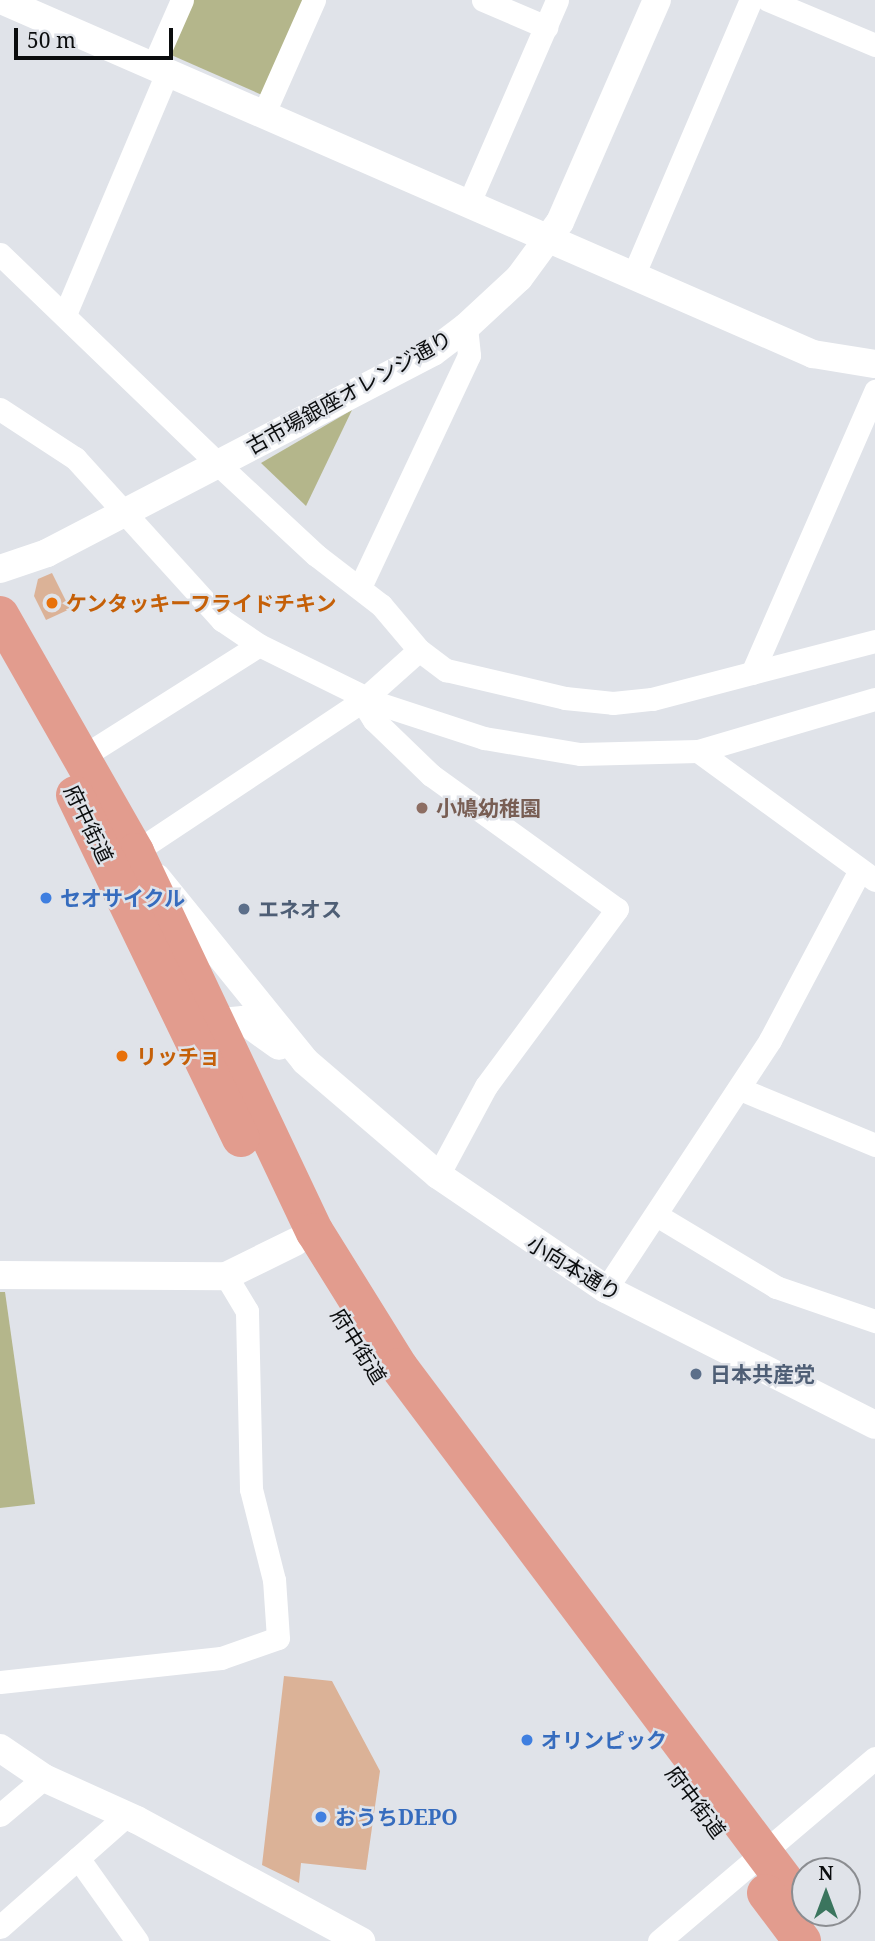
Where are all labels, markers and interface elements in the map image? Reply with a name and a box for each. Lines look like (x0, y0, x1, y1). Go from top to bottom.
scale bar (18, 14, 177, 58)
text: 50 m (27, 26, 76, 54)
street label: 古市場銀座オレンジ通り (242, 325, 456, 459)
place label: ケンタッキーフライドチキン (66, 590, 339, 616)
marker: ケンタッキーフライドチキン (44, 595, 60, 611)
street label: 府中街道 (59, 781, 119, 867)
place label: 小鳩幼稚園 (436, 795, 541, 821)
marker: 小鳩幼稚園 (414, 800, 430, 816)
place label: セオサイクル (60, 885, 186, 911)
marker: セオサイクル (38, 890, 54, 906)
place label: エネオス (258, 896, 342, 922)
marker: エネオス (236, 901, 252, 917)
place label: リッチョ (136, 1043, 220, 1069)
marker: リッチョ (114, 1048, 130, 1064)
street label: 小向本通り (523, 1230, 625, 1306)
street label: 府中街道 (326, 1304, 392, 1388)
place label: 日本共産党 (710, 1361, 815, 1387)
marker: 日本共産党 (688, 1366, 704, 1382)
place label: オリンピック (541, 1727, 667, 1753)
marker: オリンピック (519, 1732, 535, 1748)
street label: 府中街道 (661, 1761, 731, 1843)
place label: おうちDEPO (335, 1804, 458, 1830)
marker: おうちDEPO (313, 1809, 329, 1825)
north arrow (791, 1857, 861, 1927)
text: N (819, 1860, 833, 1886)

